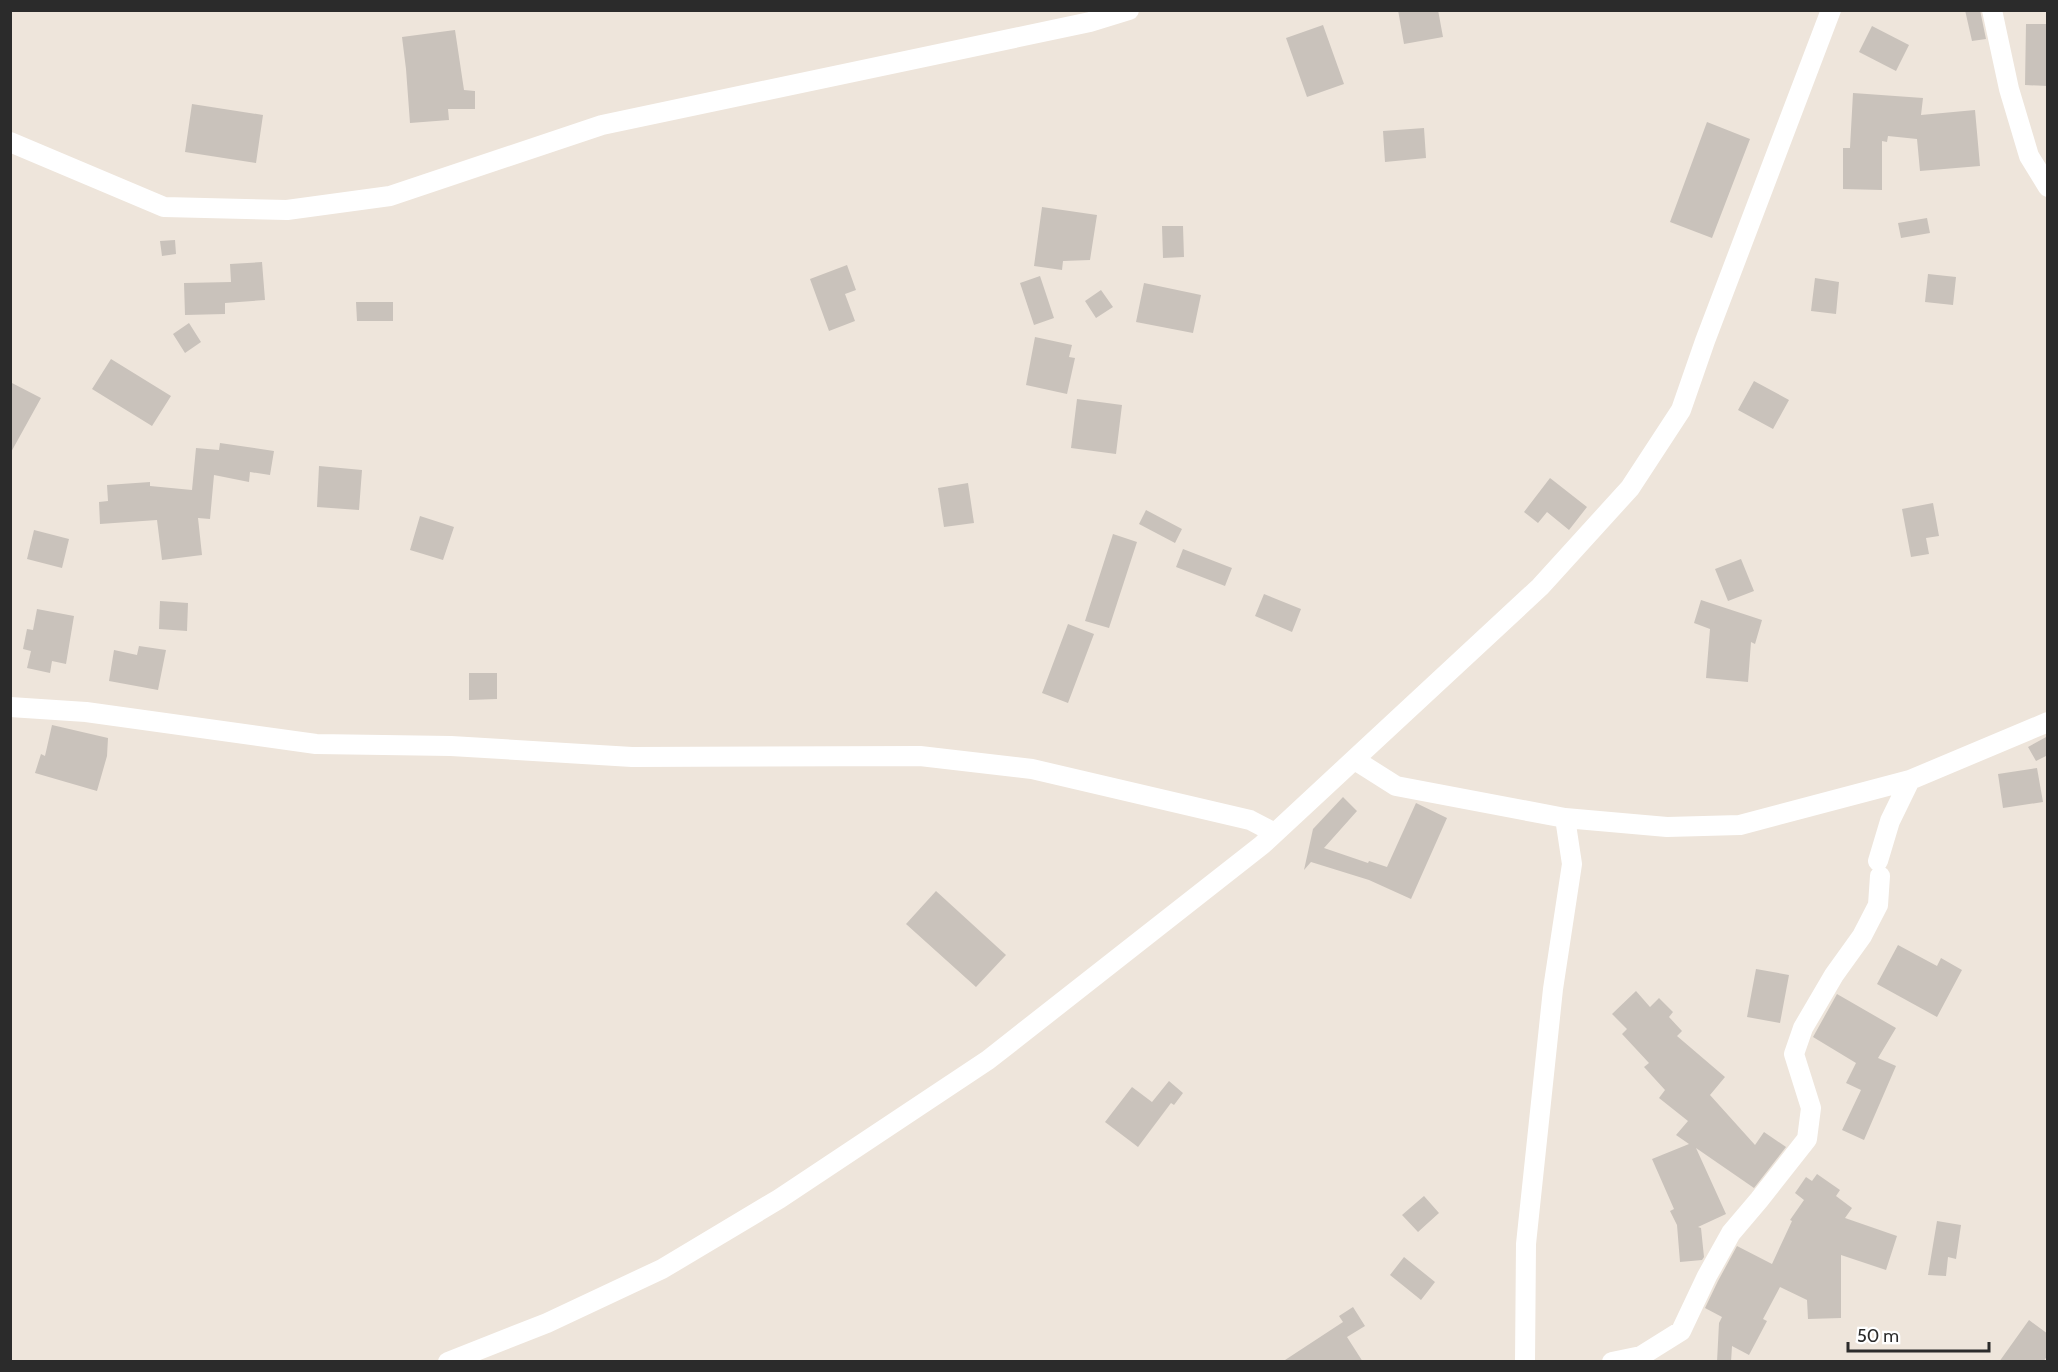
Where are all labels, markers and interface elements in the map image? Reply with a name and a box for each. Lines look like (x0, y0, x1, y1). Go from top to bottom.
scale bar (1848, 1315, 1989, 1353)
text: 50 m (1857, 1325, 1899, 1347)

